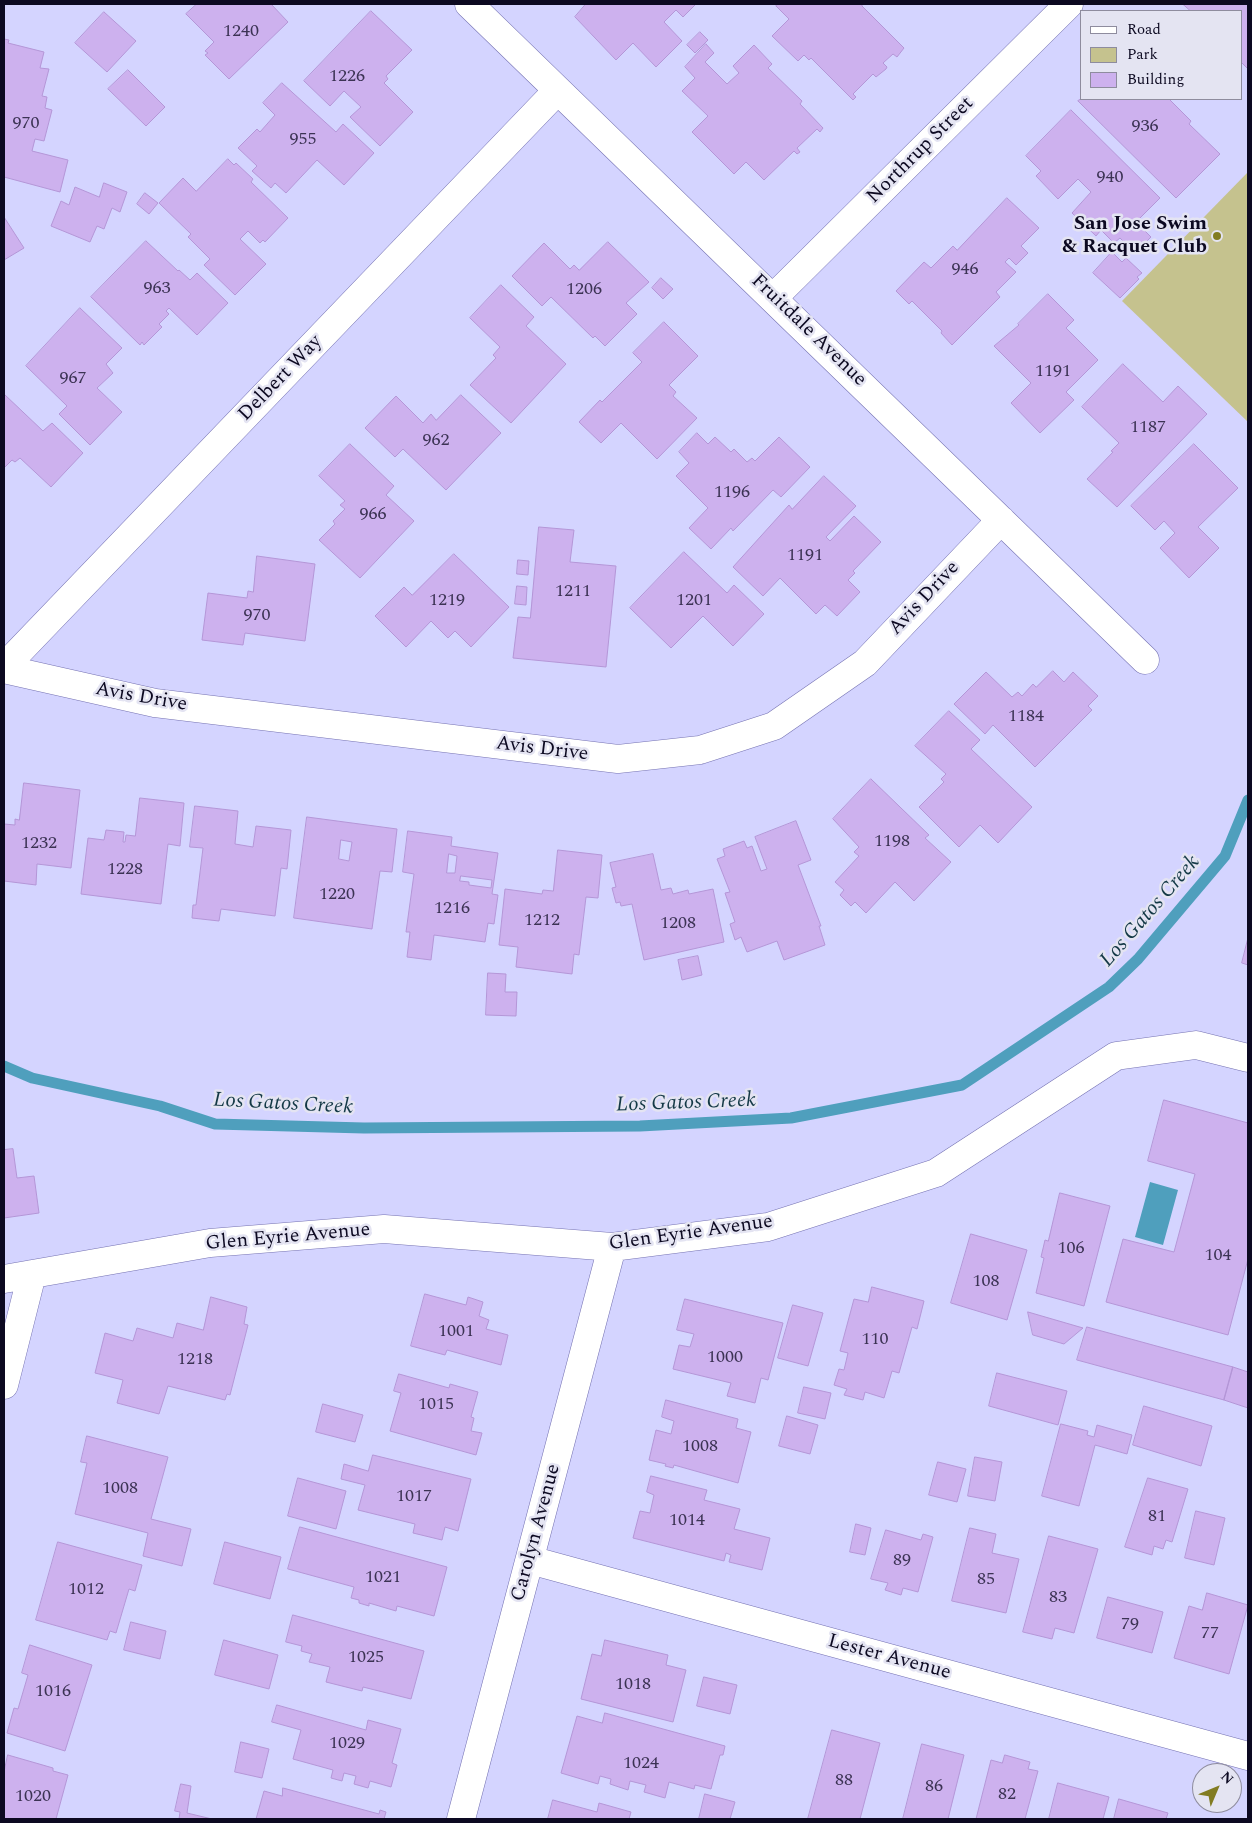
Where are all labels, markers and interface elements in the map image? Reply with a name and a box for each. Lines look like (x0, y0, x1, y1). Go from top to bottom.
legend (1080, 10, 1242, 100)
text: Road (1127, 18, 1161, 41)
house number: 1240 (223, 21, 259, 43)
text: Park (1127, 43, 1158, 66)
house number: 1226 (329, 66, 365, 88)
text: Building (1127, 68, 1184, 91)
street label: Northrup Street (863, 93, 979, 209)
house number: 970 (13, 113, 39, 135)
house number: 936 (1132, 116, 1158, 138)
house number: 955 (290, 129, 316, 151)
house number: 940 (1097, 167, 1123, 189)
place label: San Jose Swim & Racquet Club (1062, 213, 1207, 260)
marker: San Jose Swim & Racquet Club (1211, 230, 1223, 242)
house number: 946 (952, 259, 978, 281)
street label: Fruitdale Avenue (745, 270, 871, 392)
house number: 963 (144, 278, 170, 300)
house number: 1206 (566, 279, 602, 301)
street label: Delbert Way (234, 331, 328, 427)
house number: 1191 (1035, 361, 1071, 383)
house number: 967 (60, 368, 86, 390)
house number: 1187 (1130, 417, 1166, 439)
house number: 962 (423, 430, 449, 452)
house number: 1196 (714, 482, 750, 504)
house number: 966 (360, 504, 386, 526)
house number: 1191 (787, 545, 823, 567)
street label: Avis Drive (885, 557, 965, 641)
house number: 1211 (555, 581, 591, 603)
house number: 1219 (429, 590, 465, 612)
house number: 1201 (676, 590, 712, 612)
house number: 970 (244, 605, 270, 627)
street label: Avis Drive (93, 678, 189, 718)
house number: 1184 (1008, 706, 1044, 728)
street label: Avis Drive (495, 732, 589, 768)
house number: 1198 (874, 831, 910, 853)
house number: 1232 (21, 833, 57, 855)
water label: Los Gatos Creek (1096, 851, 1206, 973)
house number: 1228 (107, 859, 143, 881)
house number: 1220 (319, 884, 355, 906)
house number: 1216 (434, 898, 470, 920)
house number: 1212 (524, 910, 560, 932)
house number: 1208 (660, 913, 696, 935)
water label: Los Gatos Creek (212, 1089, 354, 1121)
water label: Los Gatos Creek (616, 1089, 756, 1119)
street label: Glen Eyrie Avenue (608, 1211, 774, 1257)
street label: Glen Eyrie Avenue (205, 1219, 371, 1257)
house number: 106 (1058, 1238, 1084, 1260)
house number: 104 (1205, 1245, 1231, 1267)
house number: 108 (973, 1271, 999, 1293)
house number: 1001 (438, 1321, 474, 1343)
house number: 110 (862, 1329, 888, 1351)
house number: 1000 (707, 1347, 743, 1369)
house number: 1218 (177, 1349, 213, 1371)
house number: 1015 (418, 1394, 454, 1416)
house number: 1008 (682, 1436, 718, 1458)
street label: Carolyn Avenue (507, 1462, 567, 1604)
house number: 1008 (102, 1478, 138, 1500)
house number: 1017 (396, 1486, 432, 1508)
house number: 81 (1148, 1506, 1166, 1528)
house number: 1014 (669, 1510, 705, 1532)
house number: 89 (893, 1550, 911, 1572)
house number: 1021 (365, 1567, 401, 1589)
house number: 85 (977, 1569, 995, 1591)
house number: 1012 (68, 1579, 104, 1601)
house number: 83 (1049, 1587, 1067, 1609)
house number: 79 (1121, 1614, 1139, 1636)
house number: 77 (1201, 1623, 1219, 1645)
street label: Lester Avenue (825, 1630, 953, 1686)
house number: 1025 (348, 1647, 384, 1669)
house number: 1018 (615, 1674, 651, 1696)
house number: 1016 (35, 1681, 71, 1703)
house number: 1029 (329, 1733, 365, 1755)
house number: 1024 (623, 1753, 659, 1775)
north arrow (1192, 1763, 1242, 1813)
text: N (1216, 1766, 1239, 1789)
house number: 88 (835, 1770, 853, 1792)
house number: 86 (925, 1776, 943, 1798)
house number: 82 (998, 1784, 1016, 1806)
house number: 1020 (15, 1786, 51, 1808)

